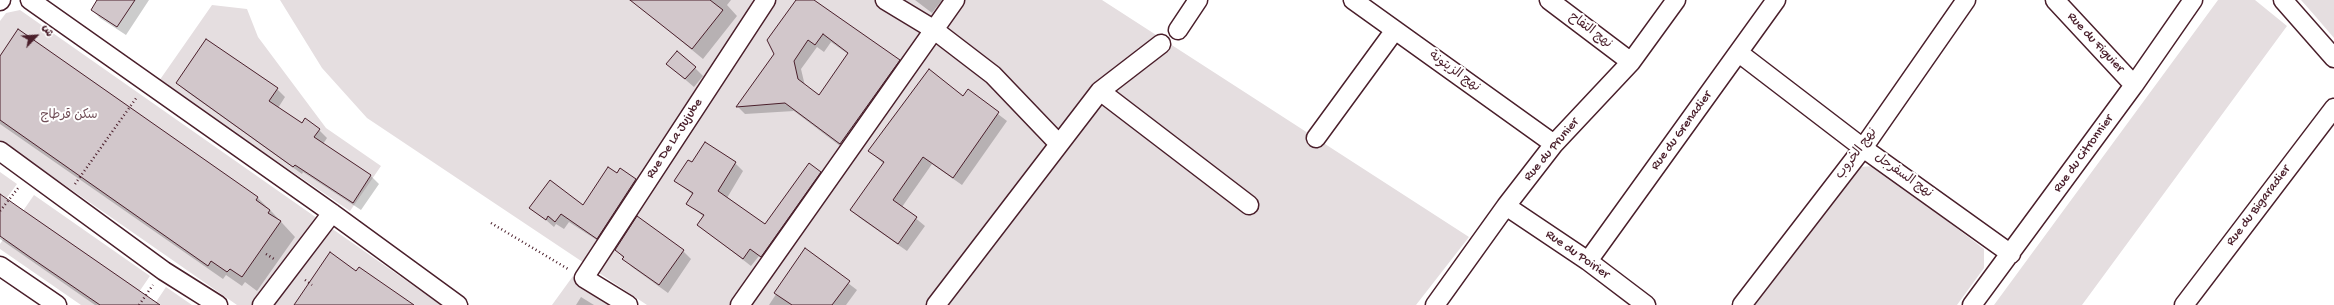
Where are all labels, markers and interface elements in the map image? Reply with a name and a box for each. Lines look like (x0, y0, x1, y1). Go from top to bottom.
street label: نهج التفاح (1565, 10, 1615, 52)
street label: Rue du Figuier (2063, 10, 2127, 76)
north arrow (16, 16, 56, 56)
text: ش (39, 23, 55, 39)
street label: نهج الزيتونة (1425, 48, 1483, 96)
street label: Rue du Grenadier (1648, 88, 1716, 174)
street label: Rue De La Jujube (643, 96, 707, 182)
park label: سكن قرطاج (40, 108, 98, 124)
street label: Rue du Citronnier (2051, 112, 2117, 196)
street label: Rue du Prunier (1521, 115, 1583, 185)
street label: نهج الخروب (1833, 125, 1881, 183)
street label: نهج السفرجل (1871, 150, 1935, 202)
street label: Rue du Bigaradier (2224, 163, 2294, 249)
street label: Rue du Poirier (1542, 227, 1612, 283)

